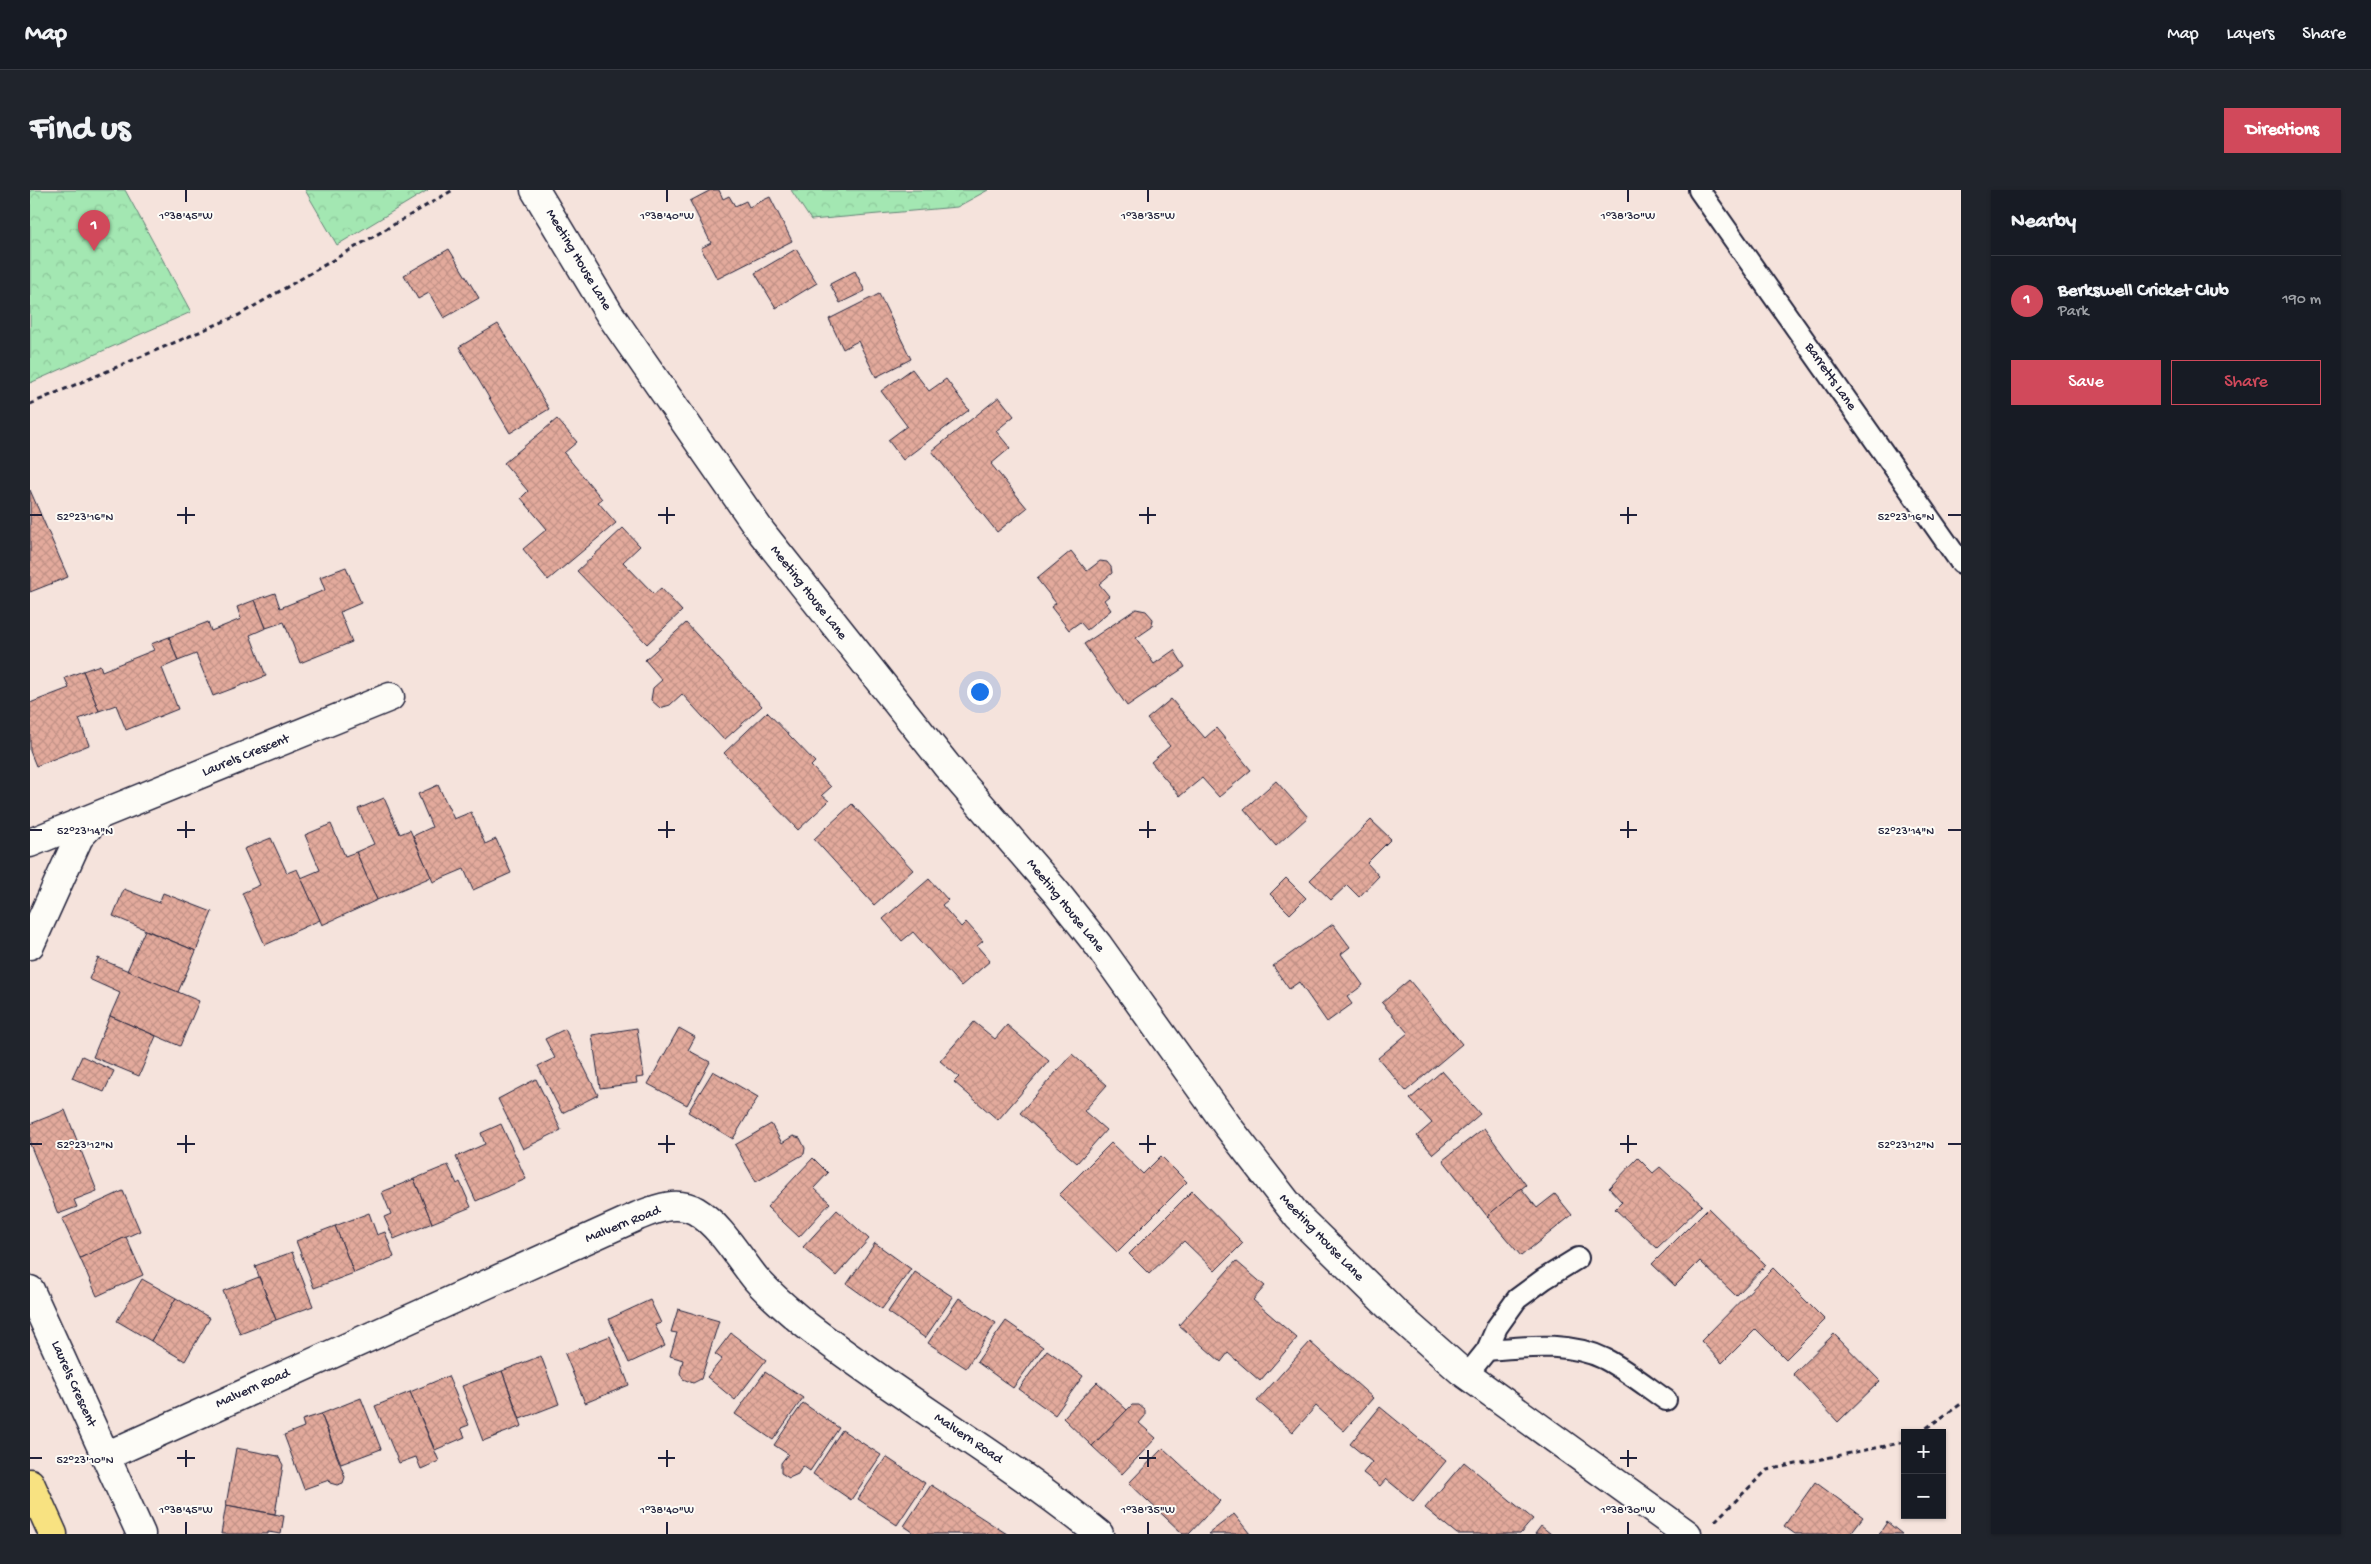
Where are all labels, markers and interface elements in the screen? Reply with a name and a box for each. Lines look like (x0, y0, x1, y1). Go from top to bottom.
text: Map (25, 20, 67, 49)
text: Map (2167, 24, 2199, 45)
text: Layers (2227, 24, 2274, 45)
text: Share (2302, 24, 2346, 45)
button: Directions (2224, 108, 2341, 153)
text: Find us (30, 110, 130, 151)
street label: Meeting House Lane (541, 206, 615, 314)
pin: 1 (78, 210, 110, 251)
text: 1°38'45"W (158, 210, 213, 224)
text: 1°38'40"W (639, 210, 694, 224)
text: 1°38'35"W (1120, 210, 1175, 224)
text: 1°38'30"W (1600, 210, 1655, 224)
text: Nearby (2011, 210, 2076, 235)
text: Berkswell Cricket Club (2058, 280, 2229, 303)
text: 1 (2024, 291, 2030, 310)
text: 190 m (2282, 291, 2321, 310)
text: Park (2058, 303, 2089, 322)
street label: Barretts Lane (1800, 339, 1860, 415)
button: Save (2011, 360, 2161, 405)
button: Share (2171, 360, 2321, 405)
text: 52°23'16"N (57, 511, 113, 525)
text: 52°23'16"N (1878, 511, 1934, 525)
street label: Meeting House Lane (766, 542, 851, 644)
your location (967, 679, 993, 705)
street label: Laurels Crescent (200, 730, 293, 781)
text: 52°23'14"N (57, 825, 113, 839)
text: 52°23'14"N (1878, 825, 1934, 839)
street label: Meeting House Lane (1022, 856, 1108, 957)
text: 52°23'12"N (57, 1139, 113, 1153)
text: 52°23'12"N (1878, 1139, 1934, 1153)
street label: Meeting House Lane (1275, 1191, 1368, 1286)
street label: Malvern Road (583, 1202, 665, 1248)
street label: Laurels Crescent (46, 1338, 100, 1431)
street label: Malvern Road (213, 1364, 294, 1413)
street label: Malvern Road (930, 1410, 1007, 1469)
map controls (1901, 1429, 1946, 1519)
button: + (1901, 1429, 1946, 1474)
text: 52°23'10"N (56, 1454, 114, 1468)
button: − (1901, 1474, 1946, 1519)
text: 1°38'45"W (158, 1504, 213, 1518)
text: 1°38'40"W (639, 1504, 694, 1518)
text: 1°38'35"W (1120, 1504, 1175, 1518)
text: 1°38'30"W (1600, 1504, 1655, 1518)

